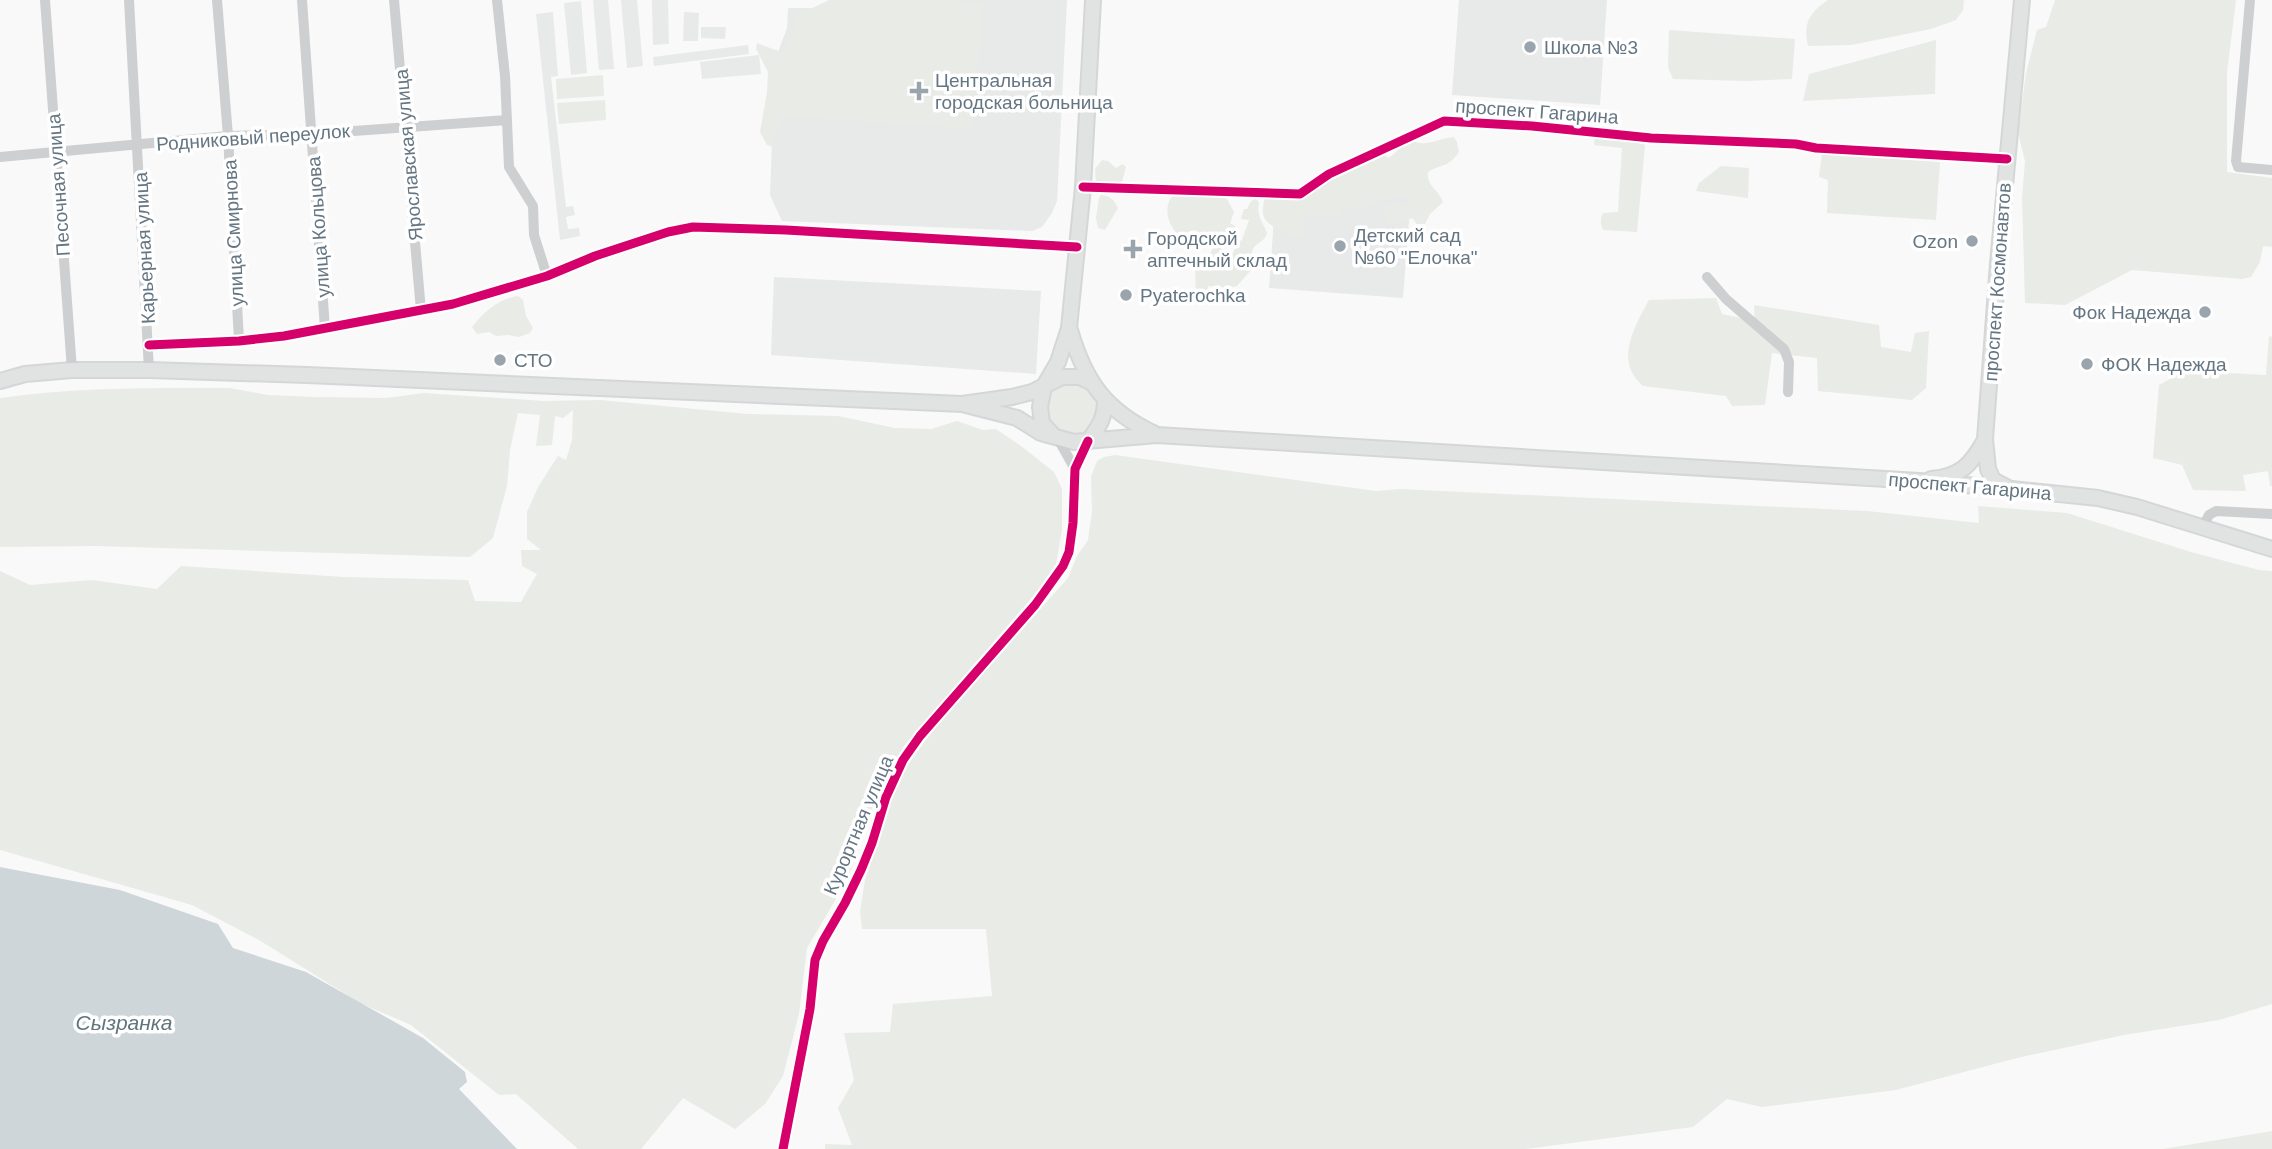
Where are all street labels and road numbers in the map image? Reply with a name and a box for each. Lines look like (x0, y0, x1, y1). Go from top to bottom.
street label: Ярославская улица (390, 68, 426, 242)
street label: проспект Гагарина (1455, 95, 1620, 128)
street label: Песочная улица (43, 113, 74, 257)
street label: Родниковый переулок (156, 120, 351, 155)
street label: улица Кольцова (303, 155, 334, 298)
street label: улица Смирнова (219, 159, 248, 307)
street label: Карьерная улица (130, 171, 159, 324)
street label: проспект Космонавтов (1980, 182, 2015, 382)
street label: проспект Гагарина (1888, 469, 2053, 504)
street label: Курортная улица (820, 752, 897, 898)

